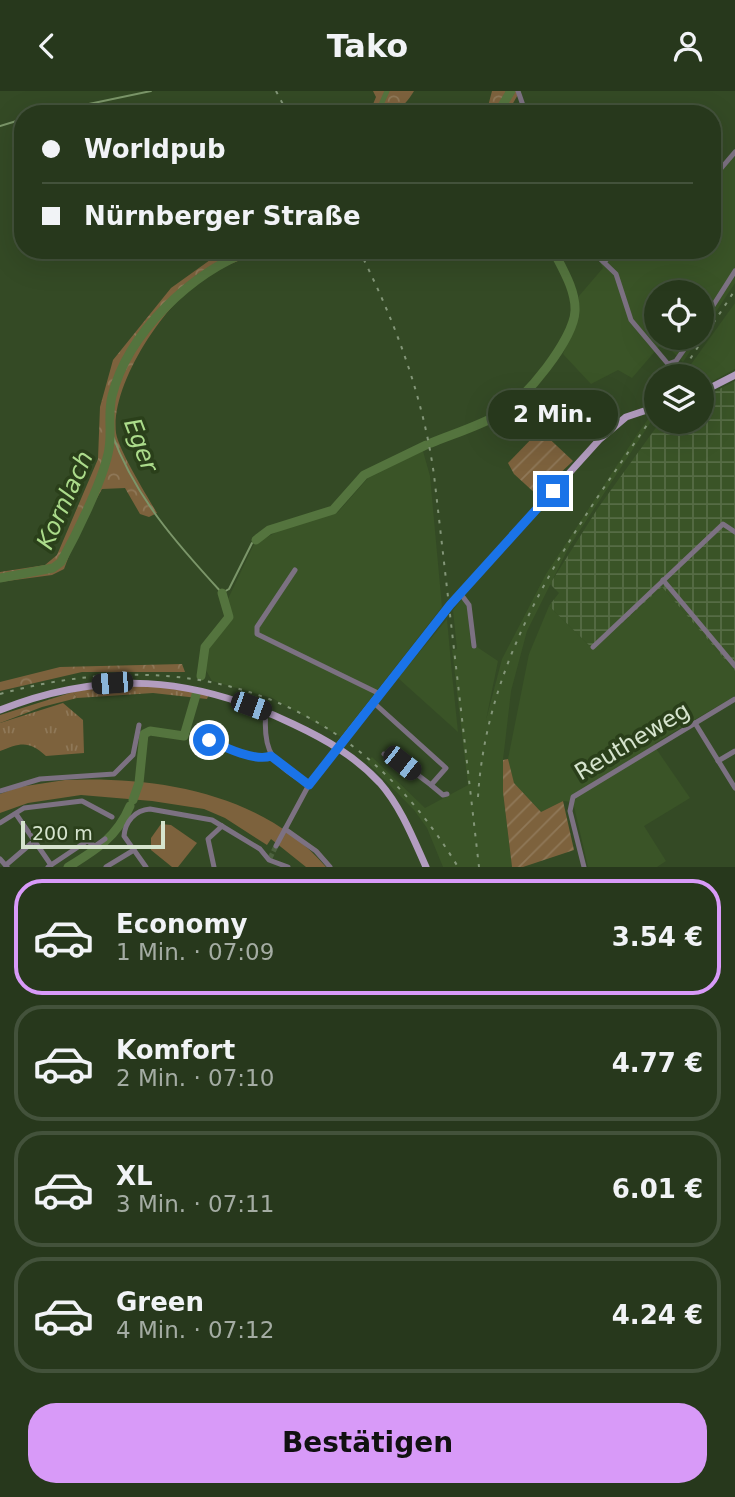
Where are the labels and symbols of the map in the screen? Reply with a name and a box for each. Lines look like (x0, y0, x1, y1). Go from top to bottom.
callout: 2 Min. (488, 389, 618, 439)
water label: Eger (118, 414, 165, 478)
water label: Kornlach (31, 447, 99, 553)
route end (537, 475, 569, 507)
car (91, 671, 134, 695)
car (228, 689, 275, 723)
street label: Reutheweg (570, 697, 694, 785)
route start (193, 724, 225, 756)
car (379, 742, 426, 784)
scale bar (21, 818, 164, 850)

